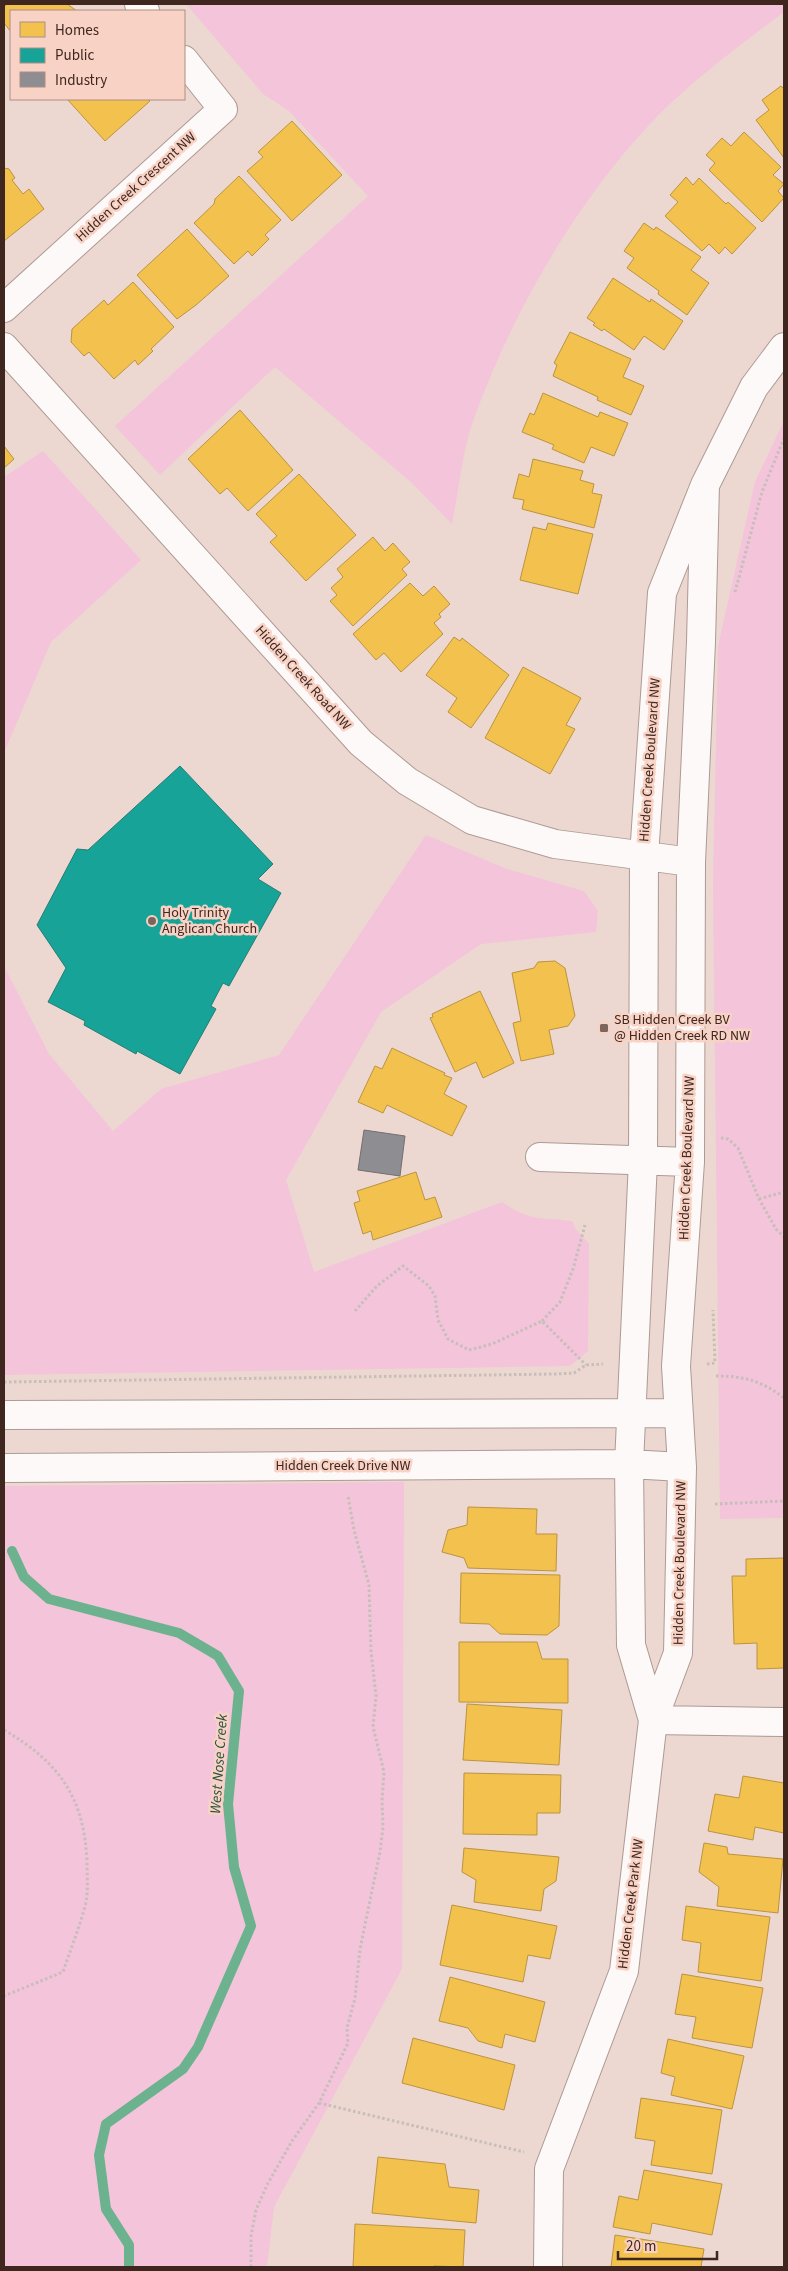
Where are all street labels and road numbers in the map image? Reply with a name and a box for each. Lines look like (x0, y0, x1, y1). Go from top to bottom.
street label: Hidden Creek Crescent NW (71, 127, 201, 247)
street label: Hidden Creek Road NW (250, 621, 356, 735)
street label: Hidden Creek Boulevard NW (634, 677, 666, 843)
street label: Hidden Creek Boulevard NW (674, 1075, 700, 1241)
street label: Hidden Creek Drive NW (275, 1456, 411, 1476)
street label: Hidden Creek Boulevard NW (669, 1481, 691, 1645)
street label: Hidden Creek Park NW (613, 1838, 649, 1970)

